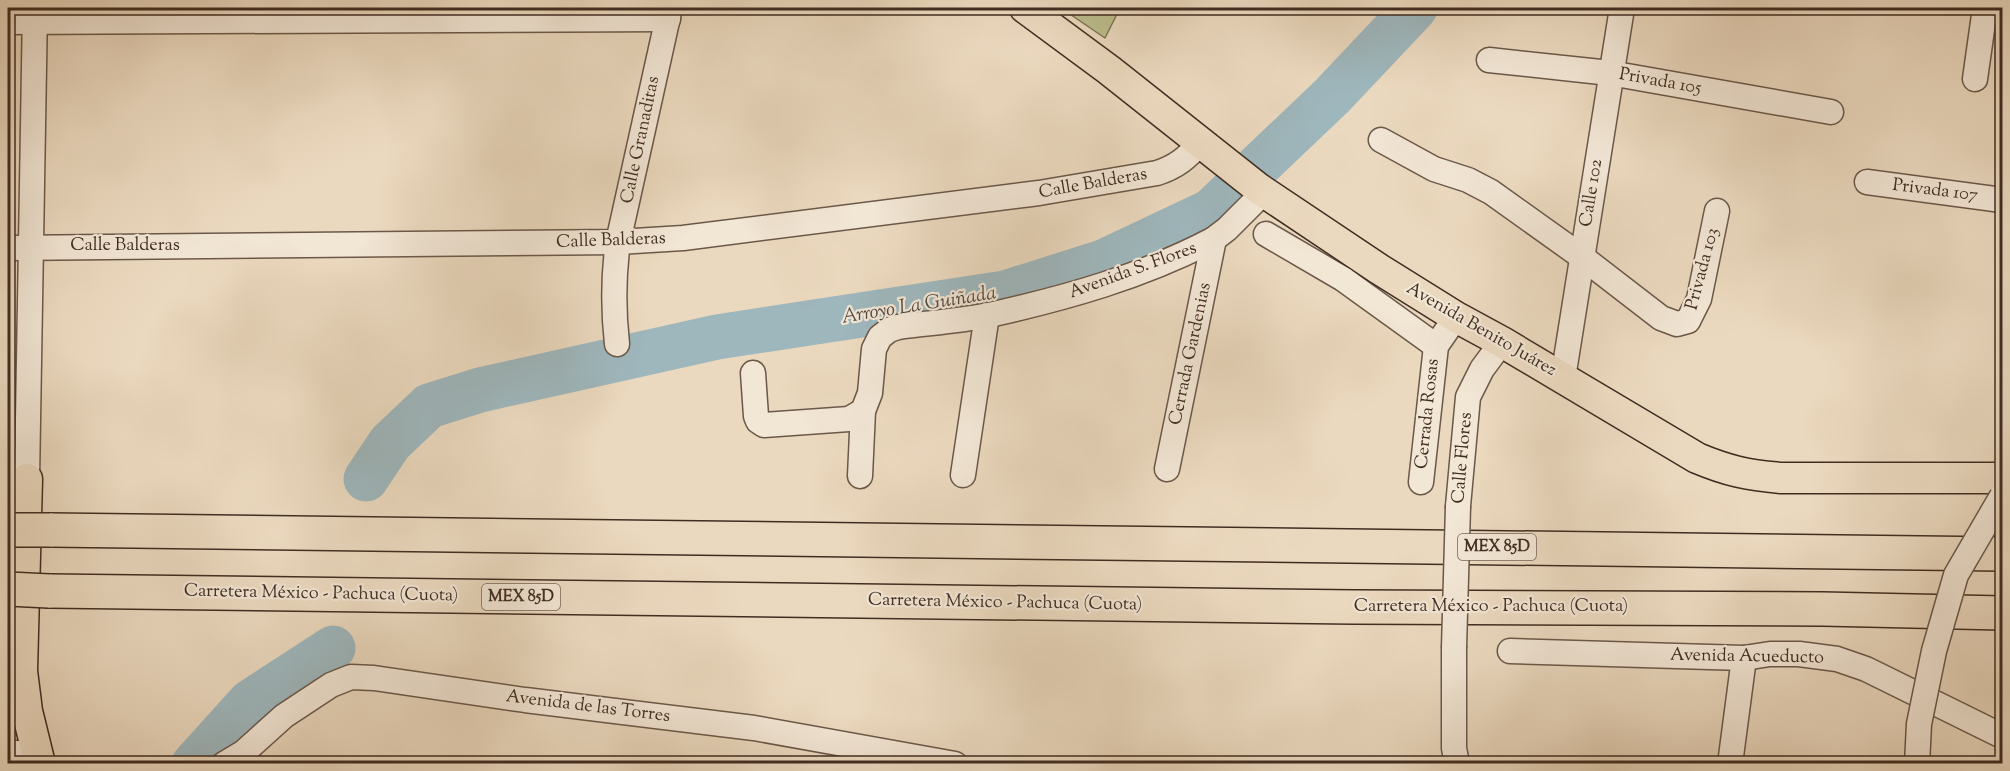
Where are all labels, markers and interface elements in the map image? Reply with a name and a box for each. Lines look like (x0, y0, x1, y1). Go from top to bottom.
street label: Privada 105 (1617, 62, 1703, 102)
street label: Calle Granaditas (615, 74, 667, 206)
street label: Calle 102 (1574, 157, 1610, 229)
street label: Calle Balderas (1037, 162, 1149, 206)
street label: Privada 107 (1891, 173, 1979, 209)
street label: Privada 103 (1680, 225, 1726, 313)
street label: Calle Balderas (556, 226, 666, 256)
street label: Calle Balderas (70, 233, 180, 259)
street label: Avenida S. Flores (1065, 236, 1201, 306)
street label: Avenida Benito Juárez (1401, 276, 1561, 384)
water label: Arroyo La Guiñada (839, 279, 999, 333)
street label: Cerrada Gardenias (1163, 280, 1219, 428)
street label: Cerrada Rosas (1409, 357, 1447, 471)
street label: Calle Flores (1446, 411, 1480, 505)
road number: MEX 85D (1458, 534, 1536, 560)
street label: Carretera México - Pachuca (Cuota) (184, 579, 458, 609)
road number: MEX 85D (482, 584, 560, 610)
street label: Carretera México - Pachuca (Cuota) (868, 588, 1142, 618)
street label: Carretera México - Pachuca (Cuota) (1354, 594, 1628, 620)
street label: Avenida Acueducto (1670, 643, 1824, 671)
street label: Avenida de las Torres (504, 684, 672, 730)

